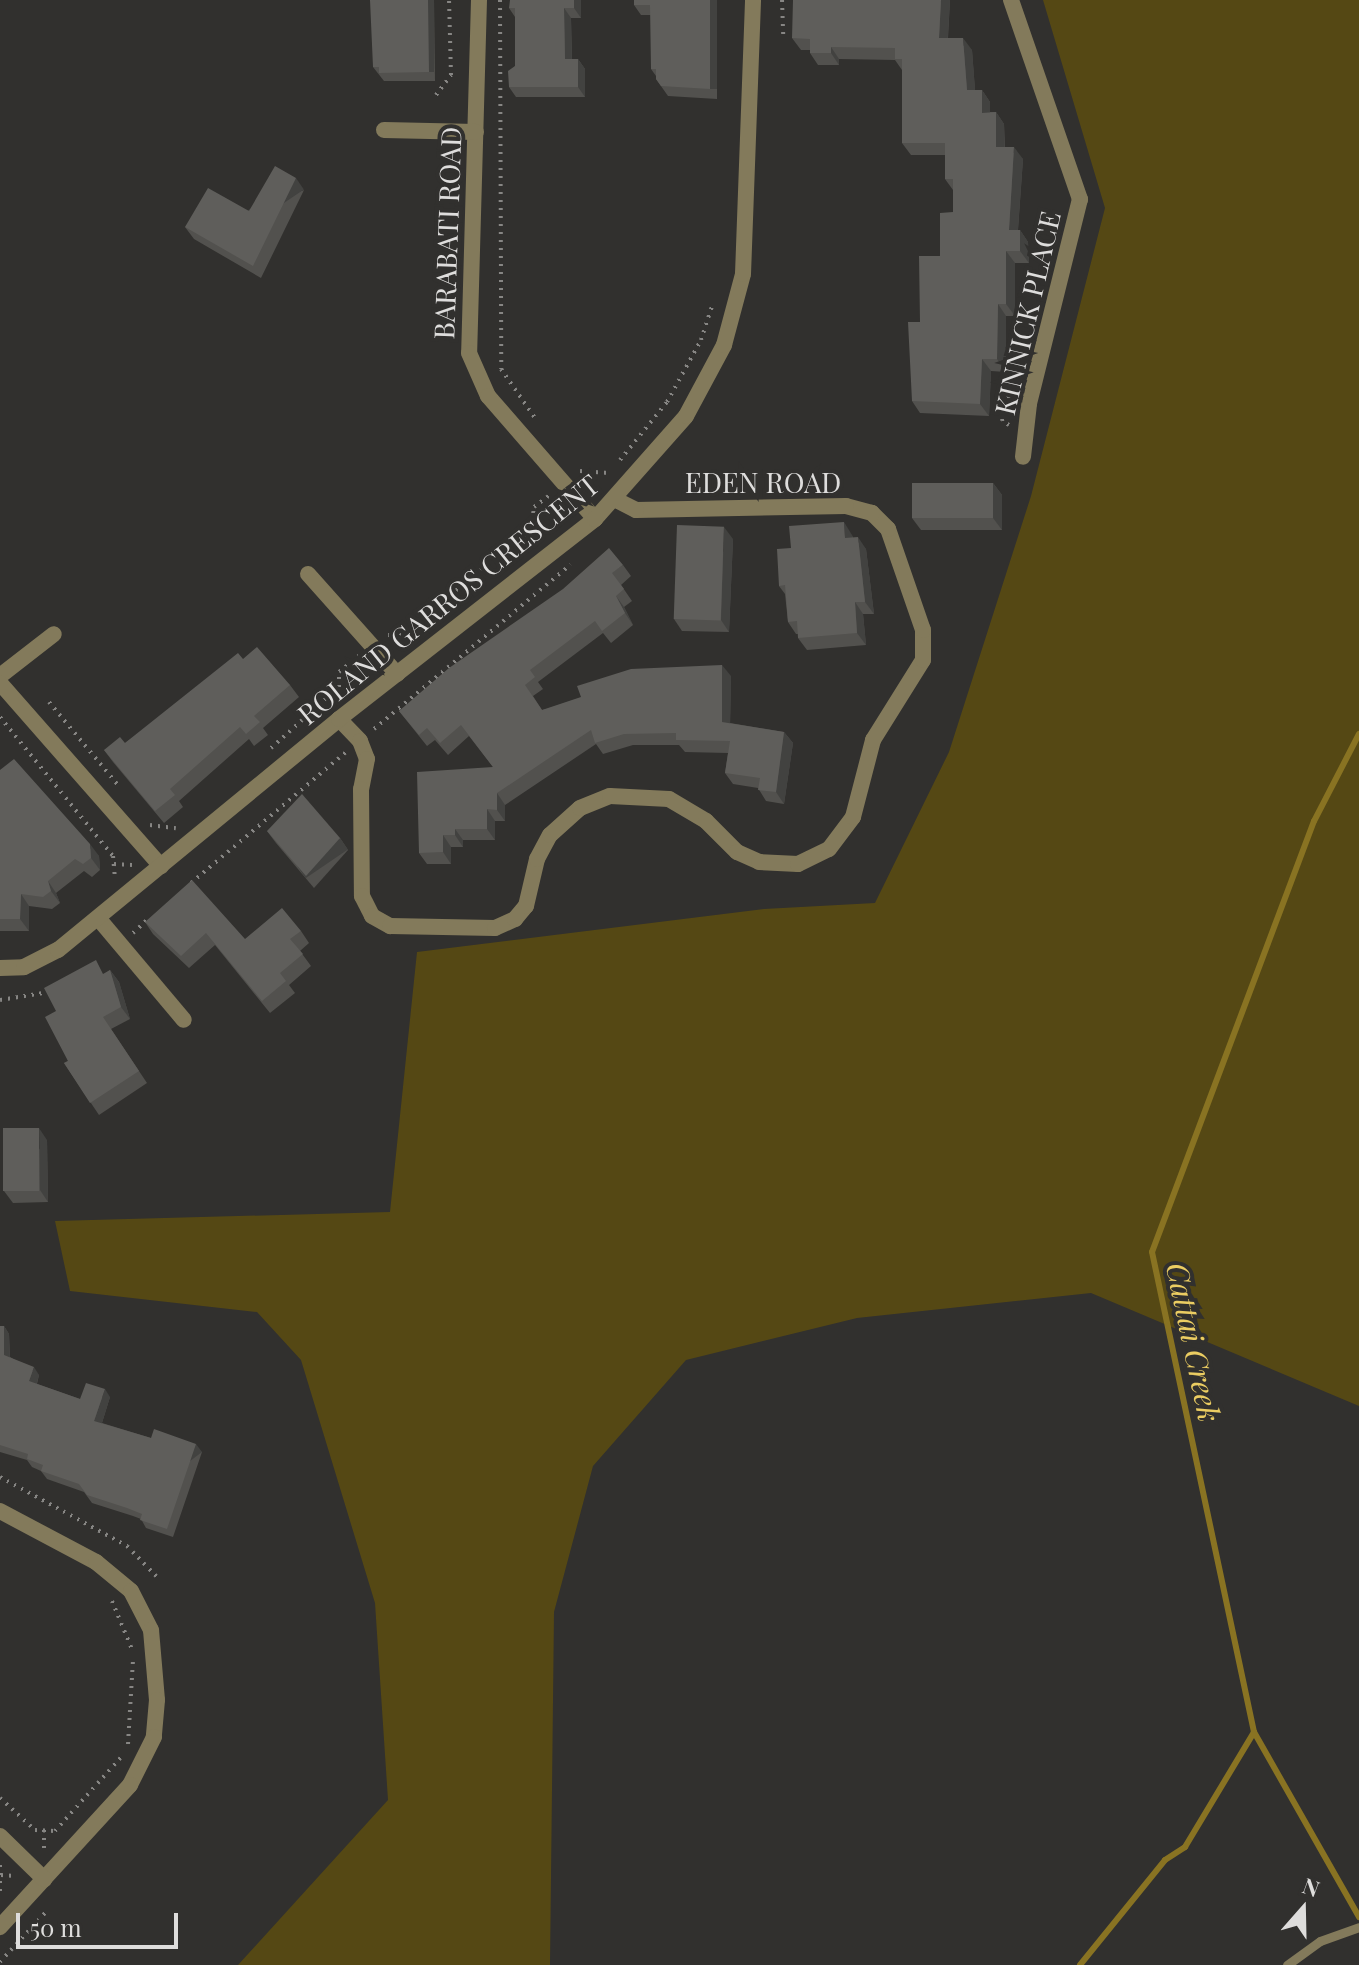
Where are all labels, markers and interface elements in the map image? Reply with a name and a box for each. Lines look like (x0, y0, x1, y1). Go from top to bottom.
street label: BARABATI ROAD (426, 126, 468, 340)
street label: KINNICK PLACE (987, 208, 1067, 418)
street label: EDEN ROAD (685, 465, 841, 499)
street label: ROLAND GARROS CRESCENT (290, 467, 606, 731)
water label: Cattai Creek (1160, 1259, 1228, 1425)
north arrow (1263, 1869, 1343, 1949)
text: N (1299, 1870, 1324, 1903)
scale bar (20, 1897, 182, 1947)
text: 50 m (30, 1911, 82, 1943)

